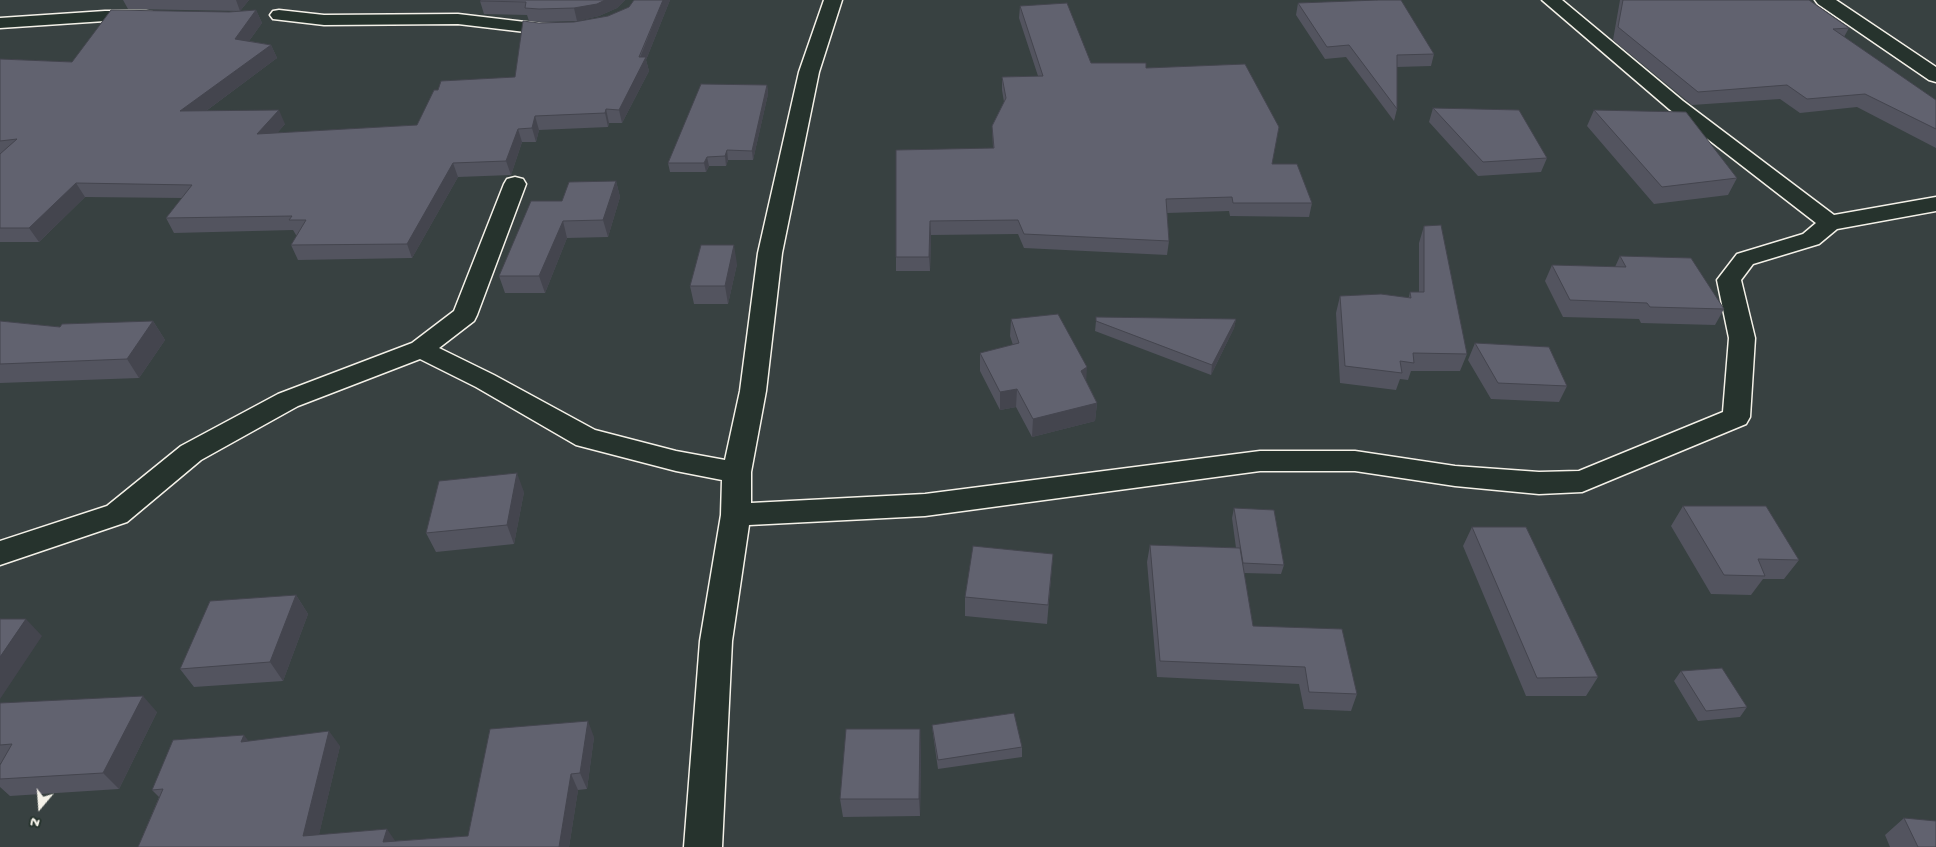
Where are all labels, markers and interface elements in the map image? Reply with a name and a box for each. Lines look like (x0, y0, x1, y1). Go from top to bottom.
north arrow (15, 782, 65, 832)
text: N (28, 812, 42, 831)

